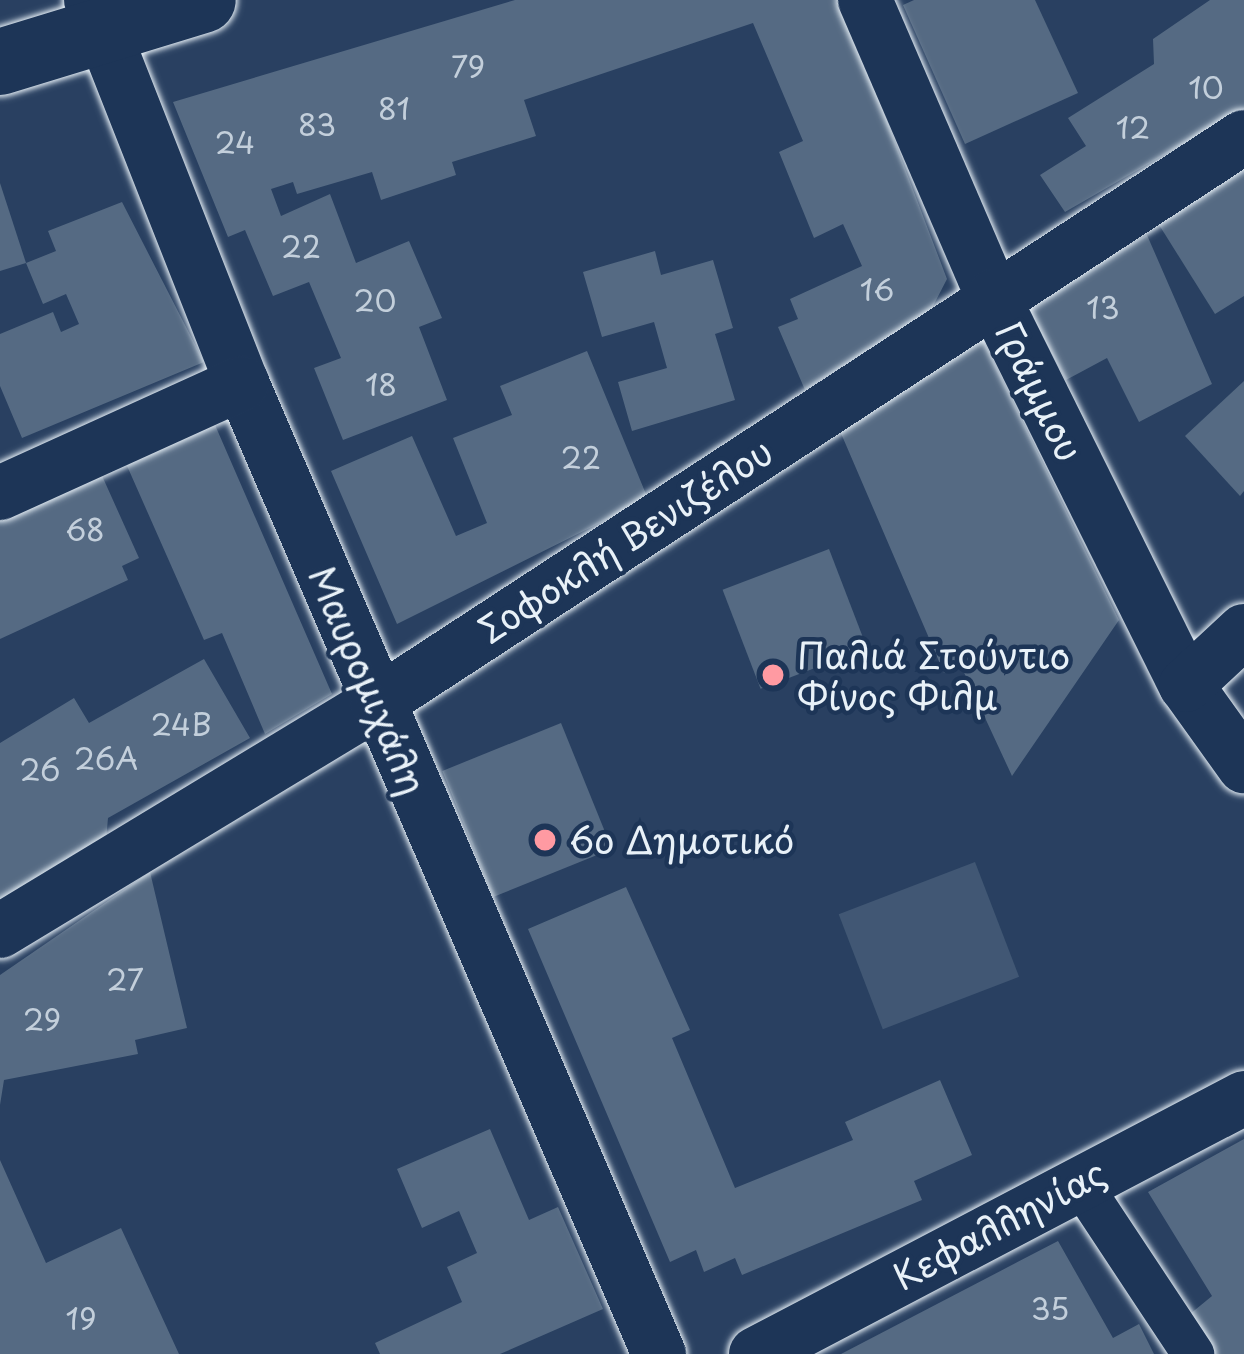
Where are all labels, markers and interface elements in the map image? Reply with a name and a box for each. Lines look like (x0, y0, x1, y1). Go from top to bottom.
house number: 79 (451, 48, 485, 84)
house number: 10 (1188, 69, 1224, 105)
house number: 81 (378, 90, 410, 126)
house number: 83 (298, 106, 336, 142)
house number: 12 (1116, 109, 1150, 145)
house number: 24 (215, 124, 255, 160)
house number: 22 (281, 228, 321, 264)
house number: 16 (860, 271, 894, 307)
house number: 20 (354, 282, 396, 318)
house number: 13 (1086, 289, 1120, 325)
street label: Γράμμου (988, 314, 1092, 468)
house number: 18 (365, 366, 397, 402)
street label: Σοφοκλή Βενιζέλου (470, 429, 780, 651)
house number: 22 (561, 439, 601, 475)
house number: 68 (65, 511, 105, 547)
street label: Μαυρομιχάλη (301, 559, 435, 801)
place label: Παλιά Στούντιο Φίνος Φιλμ (797, 632, 1070, 717)
marker: Παλιά Στούντιο Φίνος Φιλμ (760, 662, 786, 688)
house number: 24Β (151, 706, 211, 742)
house number: 26Α (74, 740, 138, 776)
house number: 26 (19, 751, 61, 787)
place label: 6ο Δημοτικό (569, 818, 795, 862)
marker: 6ο Δημοτικό (532, 827, 558, 853)
house number: 27 (106, 961, 144, 997)
house number: 29 (23, 1001, 61, 1037)
street label: Κεφαλληνίας (885, 1150, 1113, 1298)
house number: 35 (1031, 1290, 1069, 1326)
house number: 19 (65, 1300, 97, 1336)

